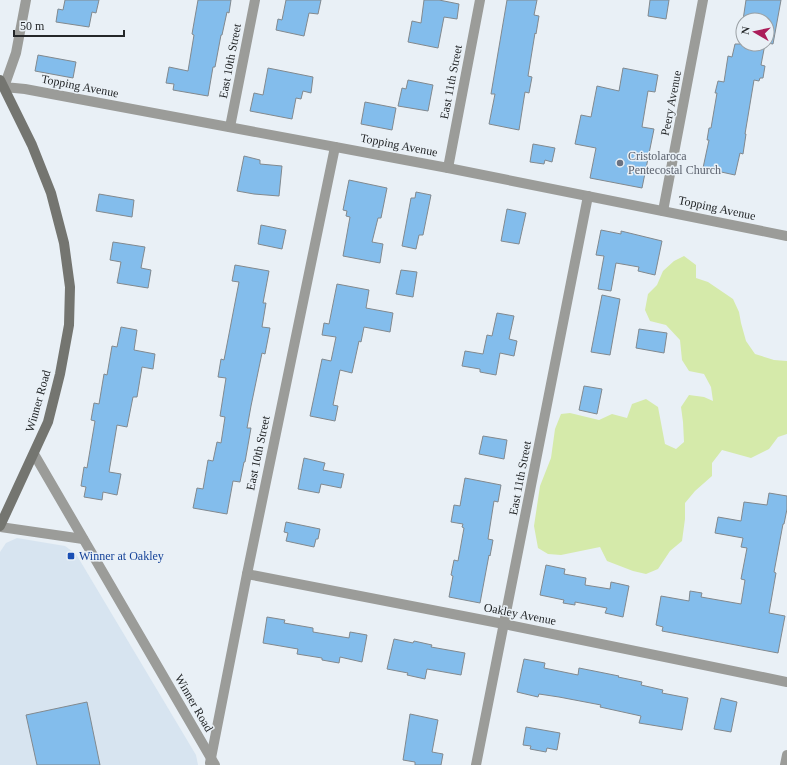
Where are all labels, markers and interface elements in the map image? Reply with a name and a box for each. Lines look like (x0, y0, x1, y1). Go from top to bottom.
scale bar (14, 12, 124, 38)
north arrow (735, 12, 775, 52)
text: 50 m (20, 19, 45, 33)
street label: East 10th Street (216, 22, 244, 100)
text: N (739, 26, 752, 35)
street label: East 11th Street (437, 43, 465, 120)
street label: Peery Avenue (658, 69, 684, 137)
street label: Topping Avenue (40, 72, 120, 100)
street label: Topping Avenue (359, 131, 439, 159)
place label: Cristolaroca Pentecostal Church (628, 149, 721, 177)
marker: Cristolaroca Pentecostal Church (615, 158, 625, 168)
street label: Topping Avenue (677, 193, 757, 223)
street label: Winner Road (22, 368, 54, 434)
street label: East 10th Street (243, 414, 273, 492)
street label: East 11th Street (506, 439, 534, 516)
place label: Winner at Oakley (79, 549, 164, 563)
marker: Winner at Oakley (66, 551, 76, 561)
street label: Oakley Avenue (483, 600, 557, 628)
street label: Winner Road (172, 672, 216, 734)

